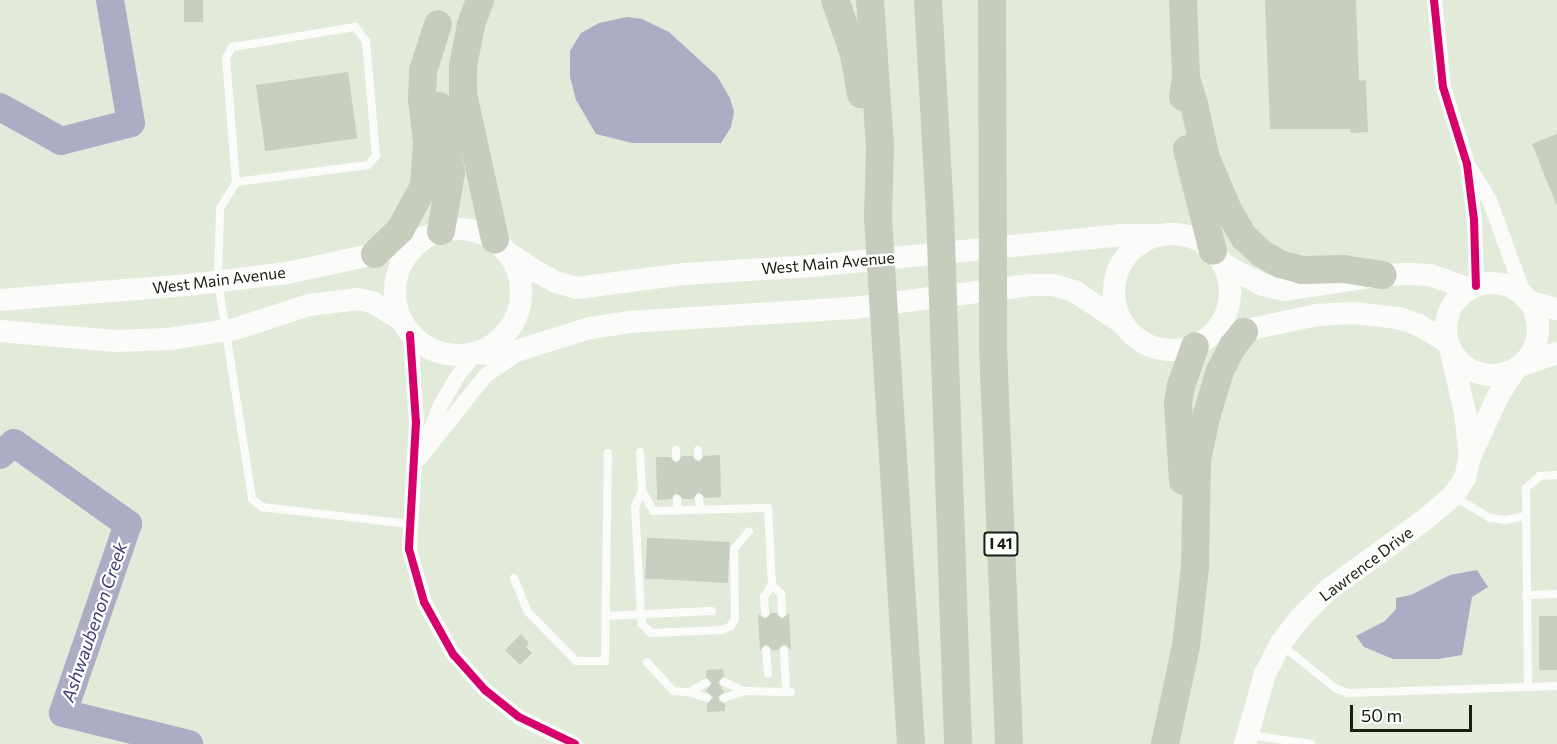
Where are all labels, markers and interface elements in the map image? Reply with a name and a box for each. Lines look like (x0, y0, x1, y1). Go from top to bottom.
street label: West Main Avenue (761, 248, 895, 278)
street label: West Main Avenue (151, 262, 287, 298)
street label: Lawrence Drive (1316, 523, 1416, 605)
road number: I 41 (983, 532, 1019, 556)
water label: Ashwaubenon Creek (57, 539, 131, 705)
scale bar (1353, 693, 1474, 731)
text: 50 m (1361, 704, 1402, 726)

